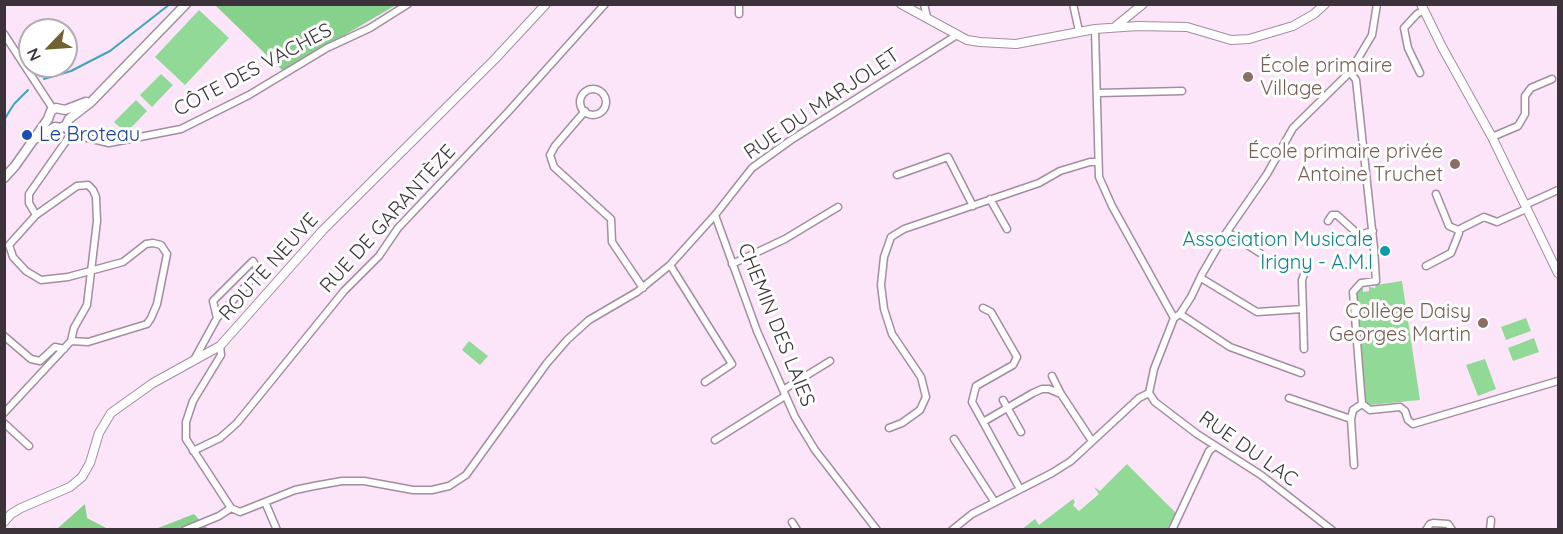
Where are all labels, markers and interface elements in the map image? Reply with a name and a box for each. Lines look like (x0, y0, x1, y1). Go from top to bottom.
north arrow (18, 18, 78, 78)
street label: CÔTE DES VACHES (170, 18, 336, 122)
street label: RUE DU MARJOLET (740, 43, 904, 165)
text: N (22, 45, 45, 64)
place label: École primaire Village (1260, 54, 1392, 101)
marker: École primaire Village (1241, 70, 1255, 84)
place label: Le Broteau (39, 123, 140, 147)
marker: Le Broteau (20, 128, 34, 142)
street label: RUE DE GARANTÈZE (315, 140, 461, 298)
place label: École primaire privée Antoine Truchet (1248, 140, 1443, 187)
marker: École primaire privée Antoine Truchet (1448, 157, 1462, 171)
street label: ROUTE NEUVE (214, 208, 324, 326)
place label: Association Musicale Irigny - A.M.I (1183, 228, 1373, 275)
street label: CHEMIN DES LAIES (732, 240, 820, 410)
marker: Association Musicale Irigny - A.M.I (1378, 244, 1392, 258)
place label: Collège Daisy Georges Martin (1329, 300, 1471, 347)
marker: Collège Daisy Georges Martin (1476, 316, 1490, 330)
street label: RUE DU LAC (1194, 406, 1302, 492)

